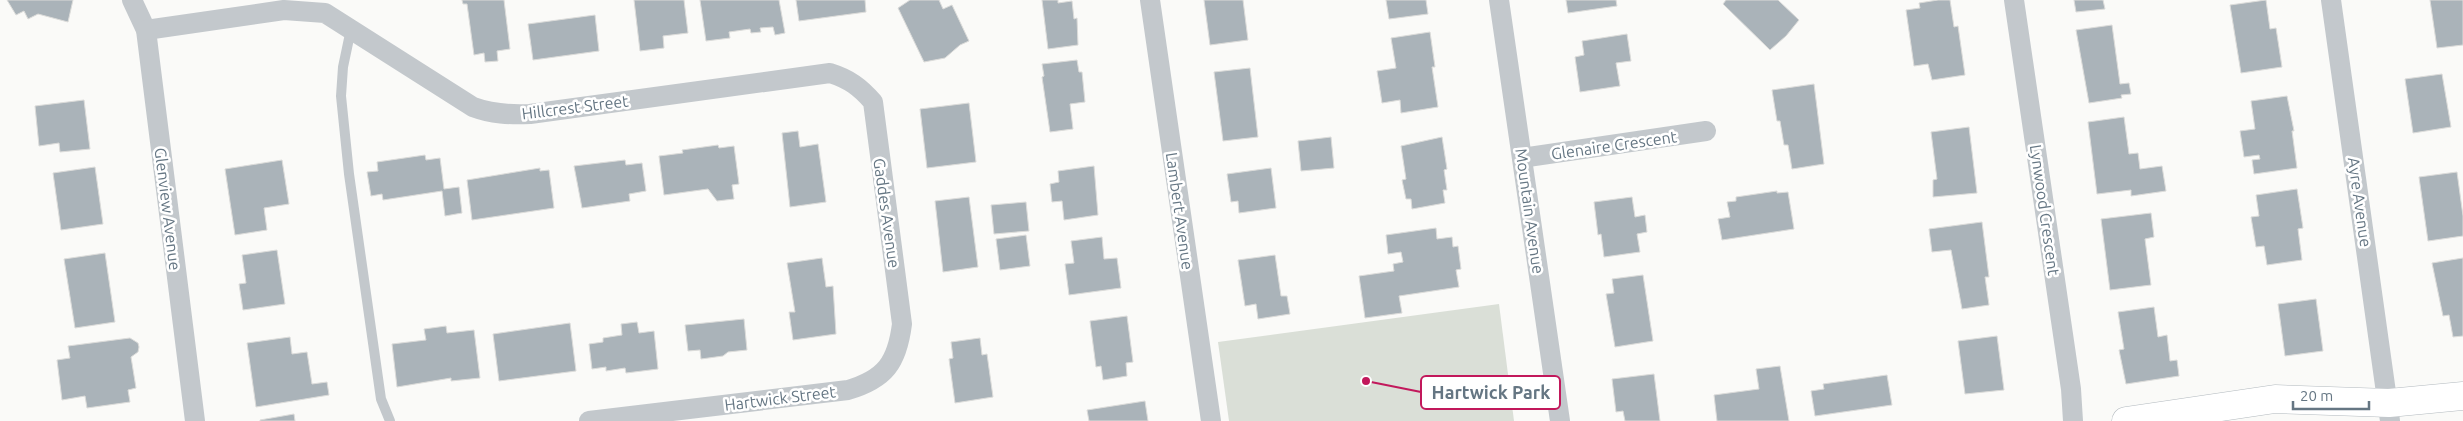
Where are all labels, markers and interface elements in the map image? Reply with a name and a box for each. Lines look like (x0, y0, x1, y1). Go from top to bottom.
street label: Hillcrest Street (521, 91, 630, 122)
street label: Glenaire Crescent (1550, 127, 1679, 163)
street label: Lynwood Crescent (2027, 143, 2063, 277)
street label: Glenview Avenue (152, 147, 184, 271)
street label: Mountain Avenue (1512, 147, 1548, 275)
street label: Lambert Avenue (1163, 151, 1197, 271)
street label: Ayre Avenue (2345, 156, 2375, 248)
street label: Gaddes Avenue (870, 157, 904, 269)
callout: Hartwick Park (1421, 376, 1560, 409)
scale bar (2293, 378, 2369, 410)
street label: Hartwick Street (723, 382, 837, 414)
text: Hartwick Park (1432, 382, 1550, 402)
text: 20 m (2300, 387, 2333, 404)

